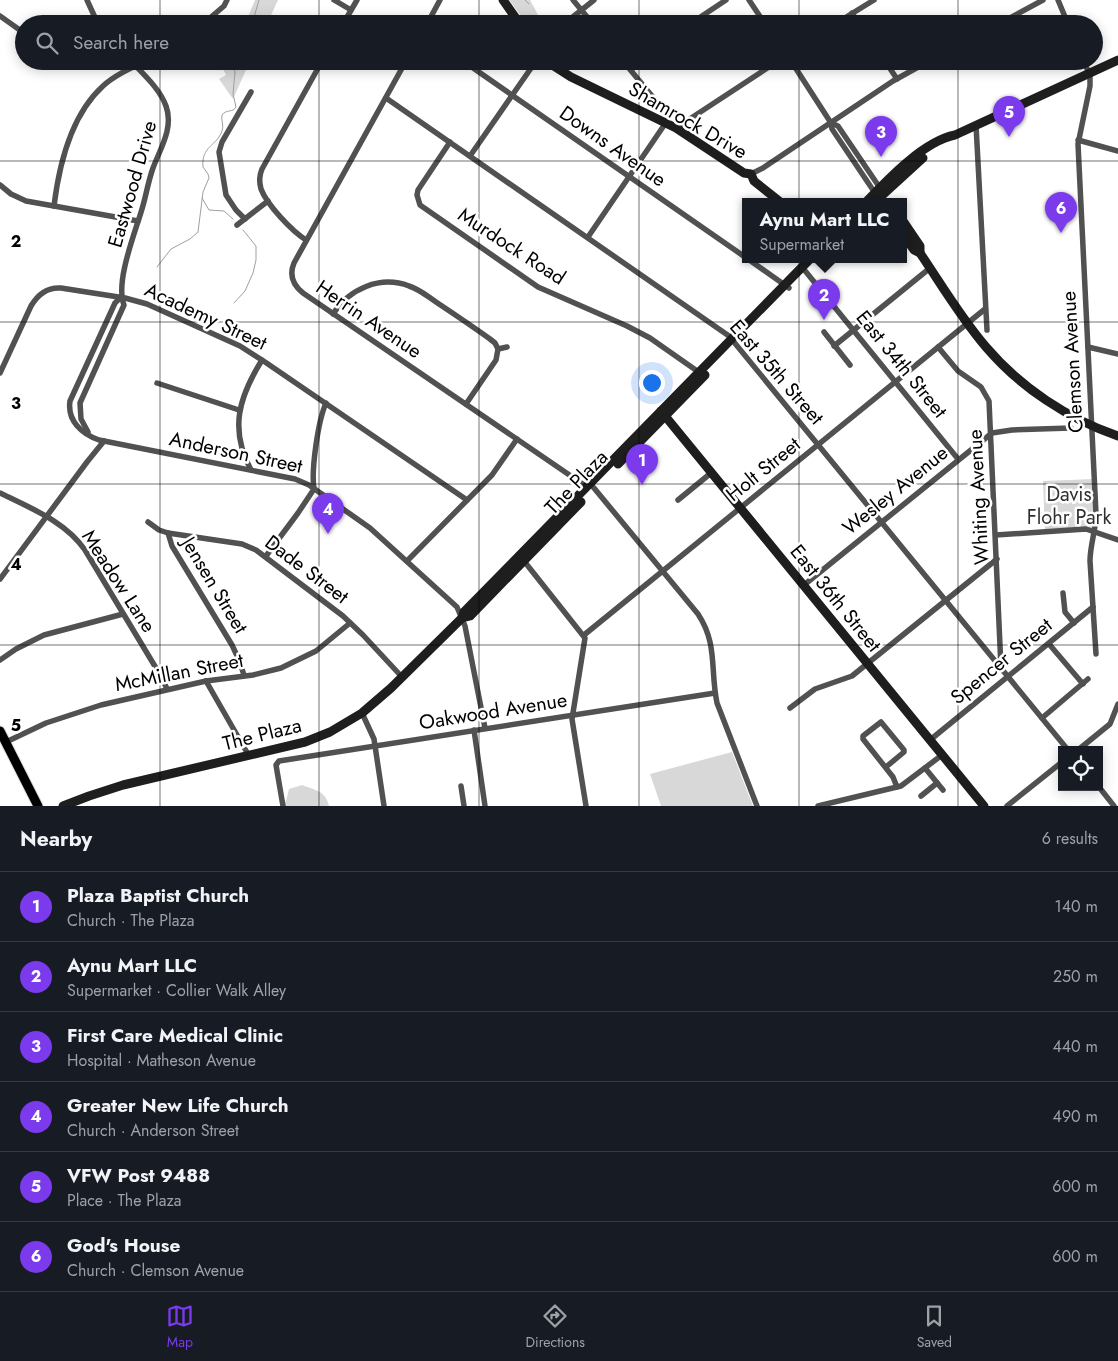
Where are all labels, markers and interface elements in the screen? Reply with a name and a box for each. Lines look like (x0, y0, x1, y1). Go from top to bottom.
search box (15, 15, 1103, 70)
icon: search (33, 29, 61, 57)
text: Search here (73, 29, 169, 56)
street label: Shamrock Drive (623, 75, 753, 166)
pin: 5 (993, 96, 1025, 137)
street label: Downs Avenue (553, 99, 672, 194)
pin: 3 (865, 116, 897, 157)
street label: Eastwood Drive (101, 117, 164, 251)
pin: 6 (1045, 192, 1077, 233)
popup (742, 198, 907, 263)
street label: Murdock Road (452, 201, 571, 292)
text: Aynu Mart LLC (760, 206, 890, 233)
text: 2 (11, 230, 21, 253)
text: Supermarket (760, 233, 844, 256)
street label: Herrin Avenue (310, 273, 428, 366)
street label: Academy Street (140, 275, 272, 358)
pin: 2 (808, 279, 840, 320)
street label: Clemson Avenue (1054, 290, 1091, 434)
street label: East 34th Street (849, 304, 954, 425)
street label: East 35th Street (723, 313, 831, 431)
your location (639, 370, 665, 396)
text: 3 (11, 392, 21, 415)
street label: Anderson Street (167, 424, 305, 481)
street label: Whiting Avenue (960, 428, 997, 565)
street label: Holt Street (720, 430, 807, 508)
street label: Wesley Avenue (836, 439, 954, 542)
street label: The Plaza (538, 443, 615, 521)
pin: 1 (626, 444, 658, 485)
park label: Davis Flohr Park (1027, 480, 1111, 532)
pin: 4 (312, 493, 344, 534)
street label: Meadow Lane (75, 524, 163, 638)
street label: Dade Street (259, 528, 355, 611)
street label: Jensen Street (173, 529, 255, 639)
street label: East 36th Street (783, 538, 888, 658)
text: 4 (10, 553, 22, 576)
street label: Spencer Street (944, 611, 1059, 712)
street label: McMillan Street (112, 646, 246, 699)
street label: Oakwood Avenue (417, 685, 569, 737)
street label: The Plaza (220, 711, 304, 758)
text: 5 (11, 714, 21, 737)
map controls (1058, 746, 1103, 791)
button: locate (1058, 746, 1103, 791)
text: Nearby (20, 824, 92, 854)
text: 6 results (1042, 827, 1098, 850)
text: Plaza Baptist Church (67, 882, 249, 909)
text: 1 (32, 895, 40, 918)
text: 140 m (1055, 895, 1098, 918)
text: Church · The Plaza (67, 909, 195, 932)
text: Aynu Mart LLC (67, 952, 197, 979)
text: 2 (31, 965, 41, 988)
text: 250 m (1053, 965, 1098, 988)
text: Supermarket · Collier Walk Alley (67, 979, 286, 1002)
text: First Care Medical Clinic (67, 1022, 283, 1049)
text: 3 (31, 1035, 41, 1058)
text: 440 m (1052, 1035, 1098, 1058)
text: Hospital · Matheson Avenue (67, 1049, 256, 1072)
text: Greater New Life Church (67, 1092, 289, 1119)
text: 4 (30, 1105, 42, 1128)
text: 490 m (1053, 1105, 1098, 1128)
text: Church · Anderson Street (67, 1119, 239, 1142)
text: VFW Post 9488 (67, 1162, 210, 1189)
text: 5 (31, 1175, 41, 1198)
text: 600 m (1052, 1175, 1098, 1198)
text: Place · The Plaza (67, 1189, 182, 1212)
text: God's House (67, 1232, 180, 1259)
text: 6 (31, 1245, 41, 1268)
text: 600 m (1052, 1245, 1098, 1268)
text: Church · Clemson Avenue (67, 1259, 244, 1282)
tab: Map (166, 1302, 194, 1352)
tab: Directions (526, 1302, 585, 1352)
tab: Saved (917, 1302, 952, 1352)

